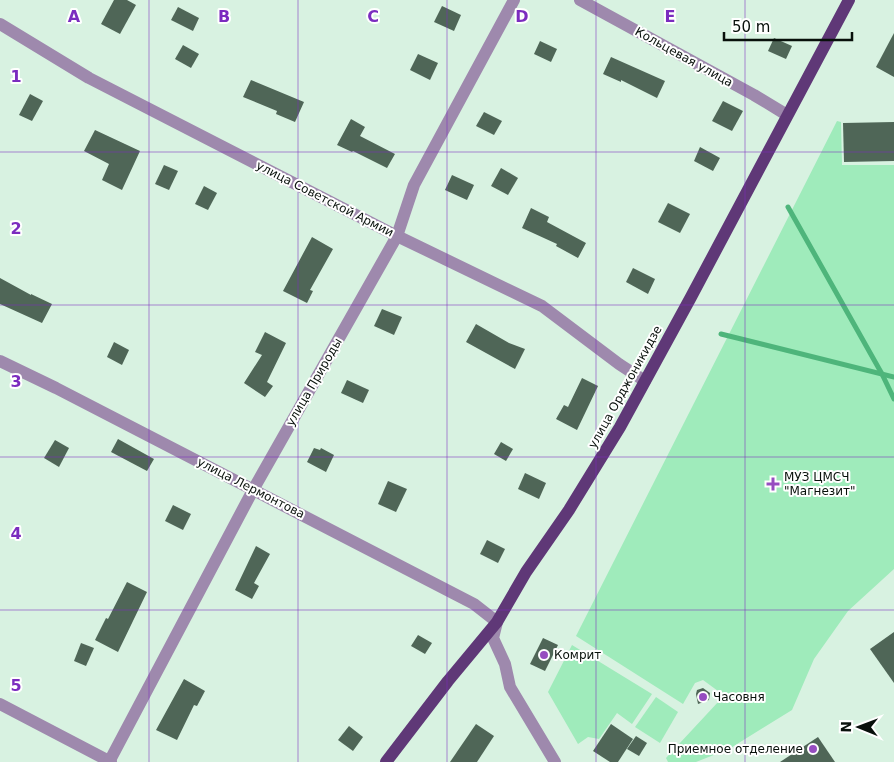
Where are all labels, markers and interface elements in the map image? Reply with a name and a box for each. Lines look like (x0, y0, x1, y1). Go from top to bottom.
text: A (68, 7, 81, 26)
text: B (218, 7, 230, 26)
text: C (367, 7, 379, 26)
text: D (515, 7, 529, 26)
text: E (665, 7, 675, 26)
scale bar (724, 10, 852, 42)
text: 50 m (732, 18, 770, 36)
street label: Кольцевая улица (633, 24, 735, 90)
text: 1 (10, 67, 22, 86)
street label: улица Советской Армии (254, 158, 396, 240)
text: 2 (10, 219, 22, 238)
street label: улица Орджоникидзе (585, 323, 665, 451)
street label: улица Природы (283, 336, 345, 428)
text: 3 (10, 372, 22, 391)
street label: улица Лермонтова (195, 455, 307, 521)
place label: МУЗ ЦМСЧ "Магнезит" (784, 470, 855, 498)
marker: МУЗ ЦМСЧ "Магнезит" (766, 477, 780, 491)
text: 4 (10, 524, 22, 543)
place label: Комрит (554, 648, 601, 662)
marker: Комрит (538, 649, 550, 661)
text: 5 (10, 676, 22, 695)
place label: Часовня (713, 690, 765, 704)
marker: Часовня (697, 691, 709, 703)
north arrow (834, 702, 884, 752)
text: N (838, 721, 854, 733)
place label: Приемное отделение (668, 742, 803, 756)
marker: Приемное отделение (807, 743, 819, 755)

